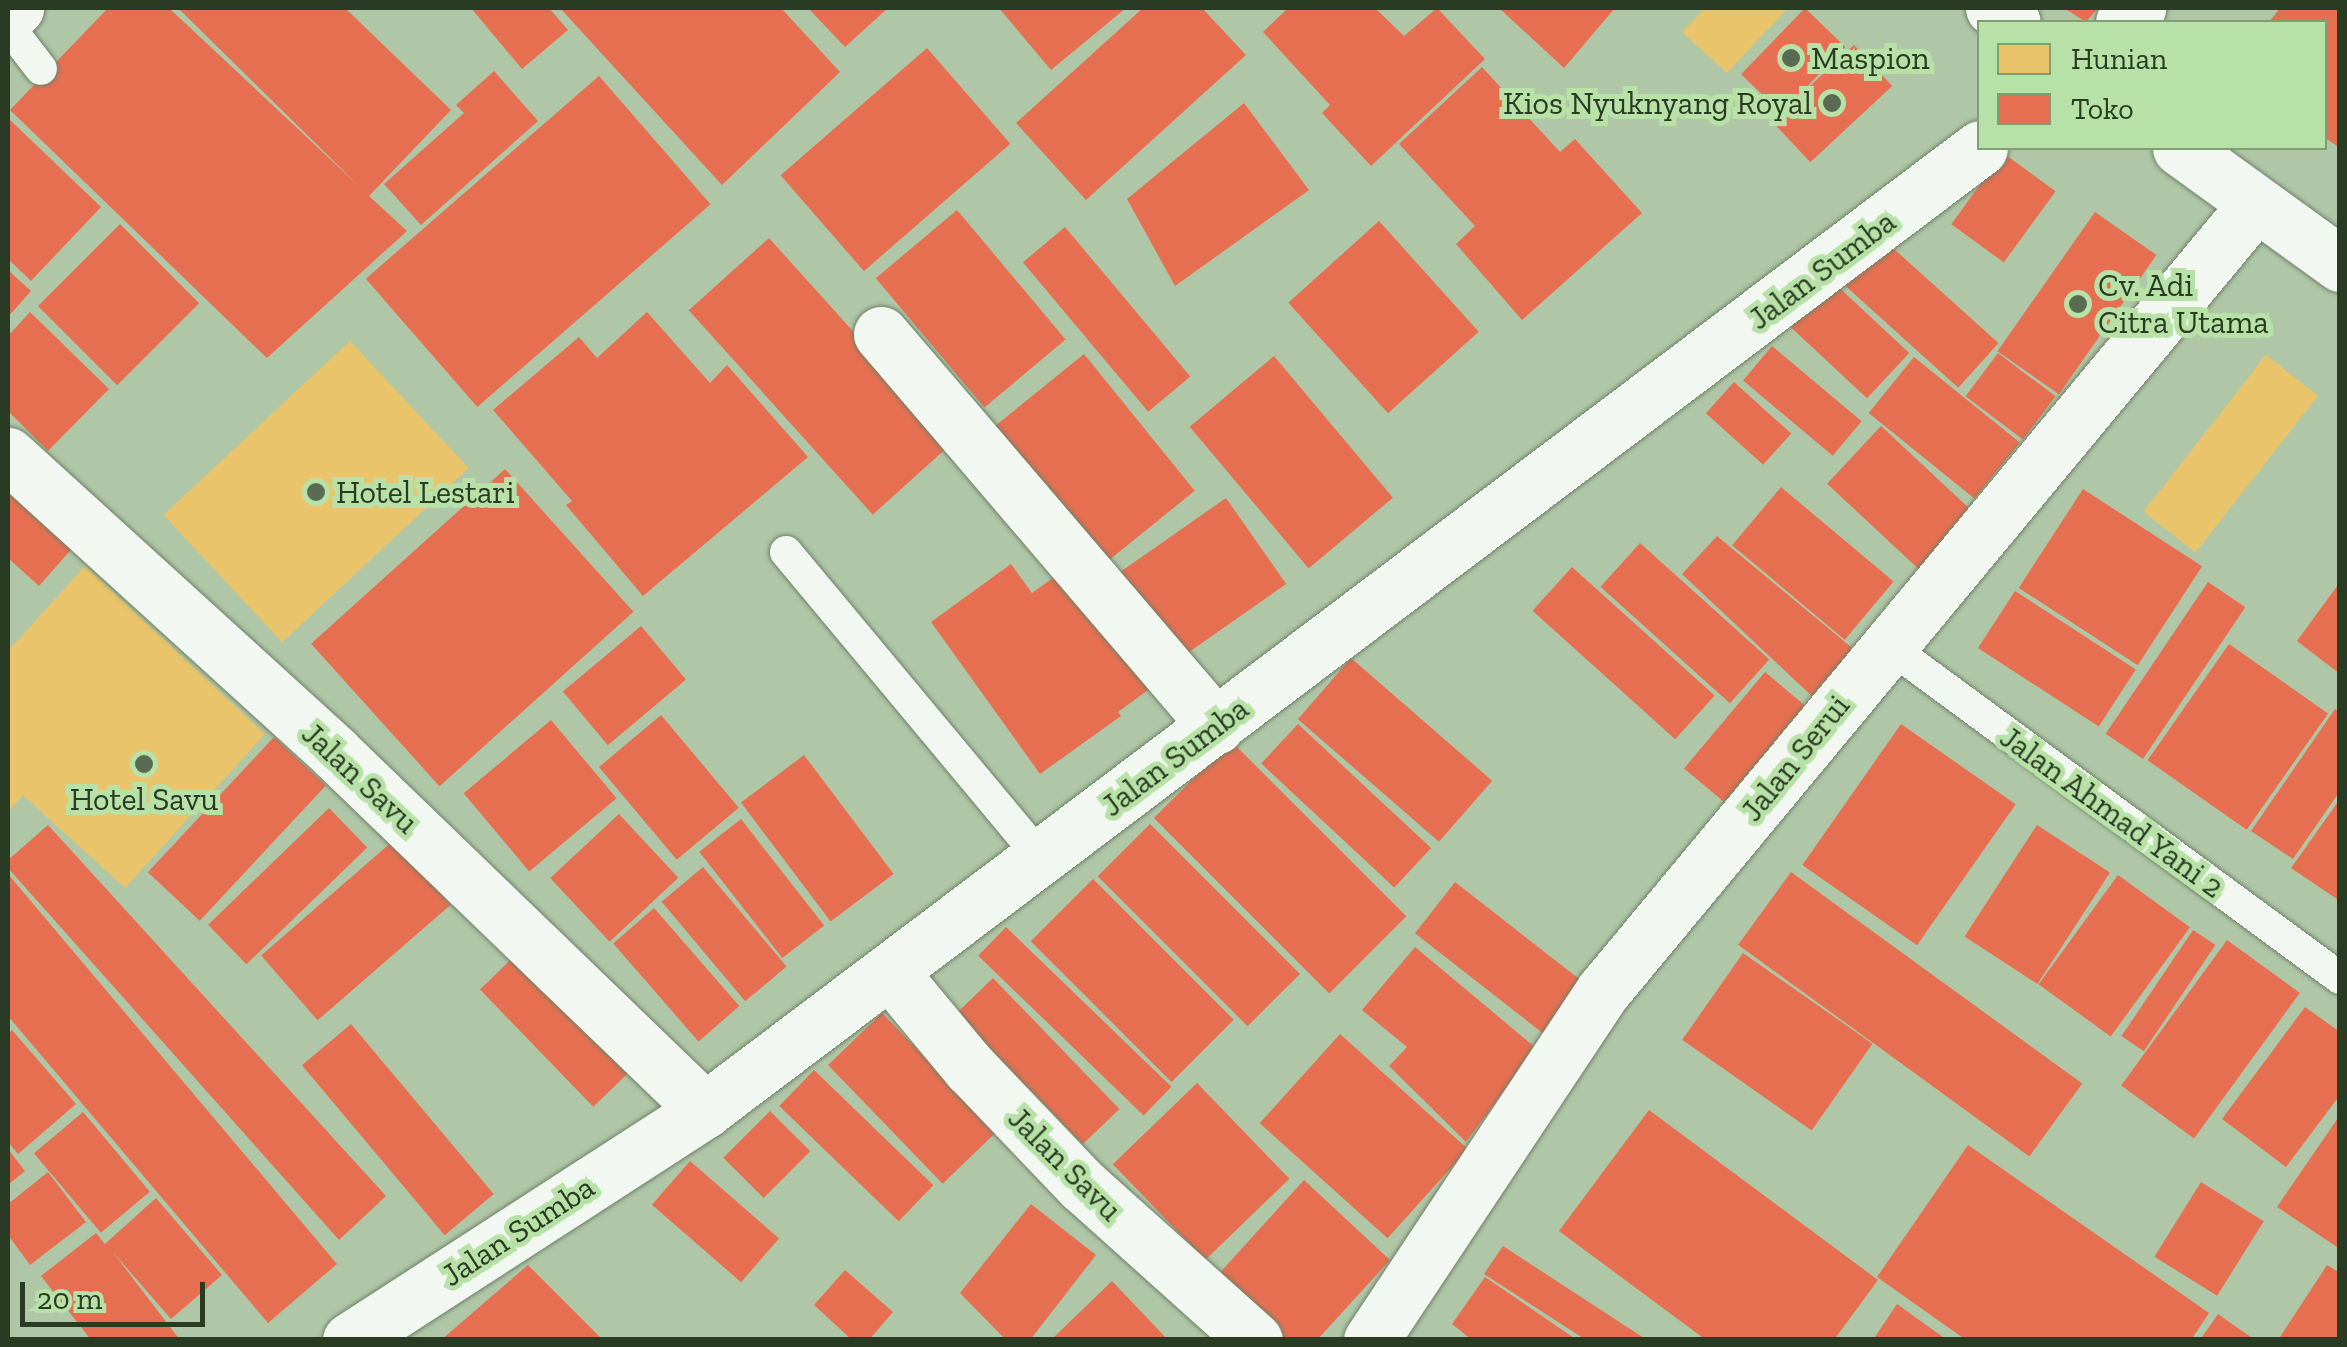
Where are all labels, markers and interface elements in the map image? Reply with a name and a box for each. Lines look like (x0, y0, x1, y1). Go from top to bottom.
legend (1977, 20, 2327, 150)
place label: Maspion (1811, 39, 1930, 77)
text: Hunian (2071, 41, 2167, 77)
marker: Maspion (1780, 47, 1802, 69)
place label: Kios Nyuknyang Royal (1503, 84, 1812, 122)
text: Toko (2071, 91, 2134, 127)
marker: Kios Nyuknyang Royal (1821, 92, 1843, 114)
street label: Jalan Sumba (1741, 202, 1903, 338)
place label: Cv. Adi Citra Utama (2098, 267, 2269, 342)
marker: Cv. Adi Citra Utama (2067, 293, 2089, 315)
place label: Hotel Lestari (336, 473, 515, 511)
marker: Hotel Lestari (305, 481, 327, 503)
street label: Jalan Serui (1733, 687, 1857, 829)
street label: Jalan Sumba (1094, 689, 1256, 825)
street label: Jalan Savu (294, 715, 426, 841)
street label: Jalan Ahmad Yani 2 (1992, 717, 2232, 907)
marker: Hotel Savu (133, 753, 155, 775)
place label: Hotel Savu (70, 780, 218, 818)
street label: Jalan Savu (1000, 1099, 1130, 1229)
street label: Jalan Sumba (435, 1168, 601, 1294)
scale bar (25, 1262, 210, 1324)
text: 20 m (37, 1281, 102, 1317)

